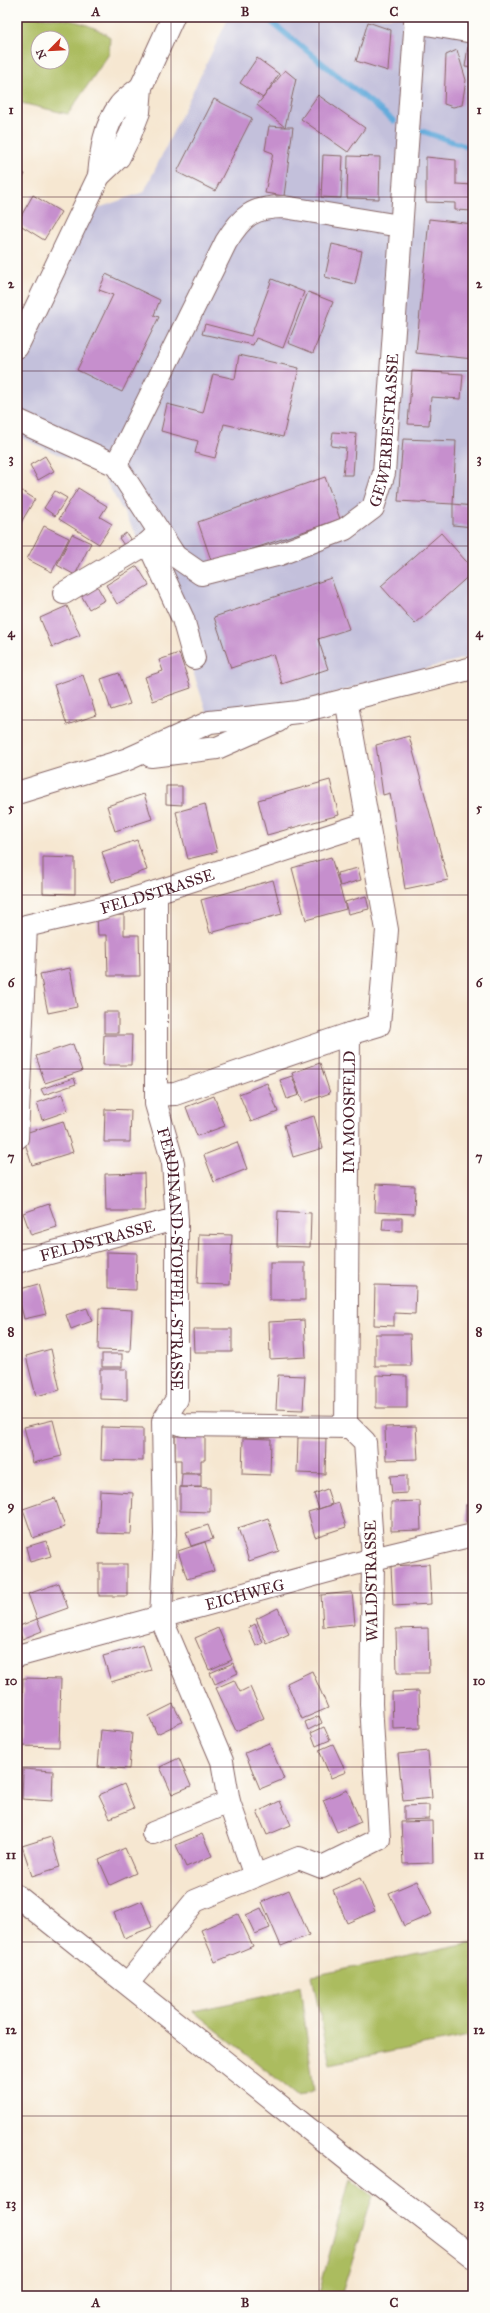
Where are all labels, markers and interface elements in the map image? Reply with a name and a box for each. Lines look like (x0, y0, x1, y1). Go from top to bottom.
text: A (91, 4, 101, 20)
text: B (241, 4, 250, 20)
text: C (390, 4, 399, 20)
north arrow (30, 30, 70, 70)
text: N (33, 46, 49, 61)
text: 1 (8, 102, 14, 118)
text: 1 (476, 102, 482, 118)
text: 2 (8, 276, 15, 292)
text: 2 (476, 276, 483, 292)
street label: GEWERBESTRASSE (364, 353, 402, 509)
text: 3 (8, 451, 14, 467)
text: 3 (476, 451, 482, 467)
text: 4 (7, 625, 15, 641)
text: 4 (475, 625, 483, 641)
text: 5 (8, 800, 15, 816)
text: 5 (476, 800, 483, 816)
street label: FELDSTRASSE (98, 864, 217, 918)
text: 6 (8, 975, 16, 991)
text: 6 (476, 975, 484, 991)
street label: IM MOOSFELD (338, 1050, 358, 1174)
street label: FERDINAND-STOFFEL-STRASSE (154, 1125, 187, 1391)
text: 7 (8, 1149, 15, 1165)
text: 7 (476, 1149, 483, 1165)
street label: FELDSTRASSE (37, 1215, 157, 1265)
text: 8 (8, 1324, 15, 1340)
text: 8 (476, 1324, 483, 1340)
text: 9 (8, 1498, 15, 1514)
text: 9 (476, 1498, 483, 1514)
street label: WALDSTRASSE (360, 1520, 382, 1642)
street label: EICHWEG (203, 1574, 287, 1614)
text: 10 (5, 1673, 18, 1689)
text: 10 (473, 1673, 486, 1689)
text: 11 (6, 1847, 16, 1863)
text: 11 (474, 1847, 484, 1863)
text: 12 (5, 2022, 17, 2038)
text: 12 (473, 2022, 485, 2038)
text: 13 (6, 2196, 16, 2212)
text: 13 (474, 2196, 484, 2212)
text: A (91, 2295, 101, 2311)
text: B (241, 2295, 250, 2311)
text: C (390, 2295, 399, 2311)

